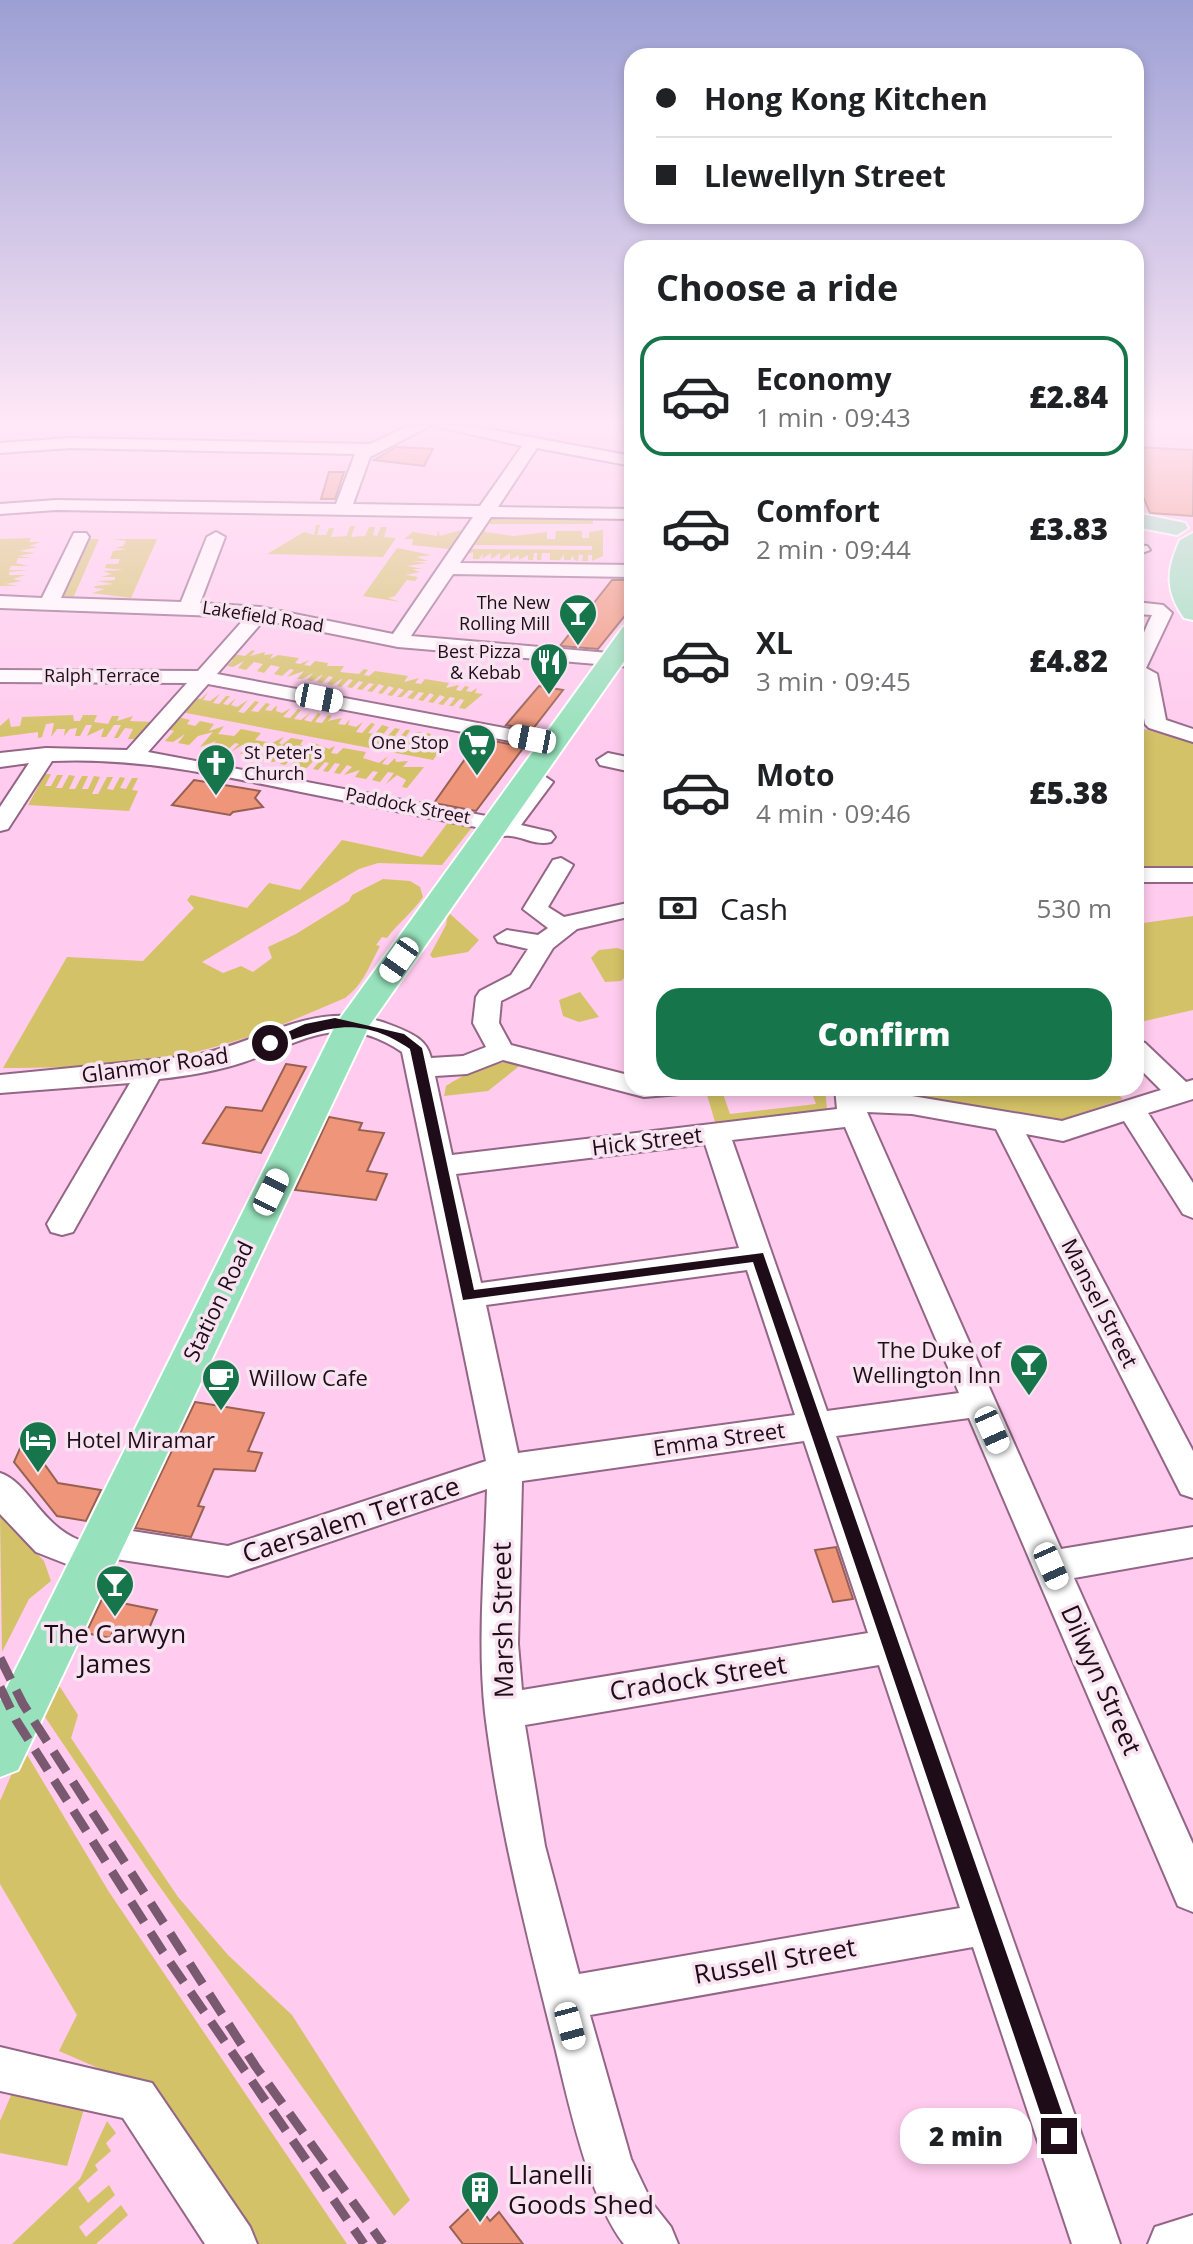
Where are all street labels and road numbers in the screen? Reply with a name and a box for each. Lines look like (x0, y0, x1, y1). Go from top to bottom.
street label: Lakefield Road (201, 595, 326, 637)
street label: Ralph Terrace (44, 663, 160, 687)
street label: Paddock Street (344, 781, 473, 829)
street label: Glanmor Road (79, 1039, 230, 1089)
street label: Hick Street (590, 1118, 704, 1162)
street label: Mansel Street (1056, 1233, 1146, 1372)
street label: Station Road (175, 1235, 259, 1366)
street label: Emma Street (651, 1414, 787, 1462)
street label: Caersalem Terrace (237, 1467, 464, 1571)
street label: Marsh Street (483, 1542, 521, 1698)
street label: Dilwyn Street (1053, 1599, 1151, 1760)
street label: Cradock Street (607, 1645, 789, 1709)
street label: Russell Street (691, 1928, 859, 1992)

